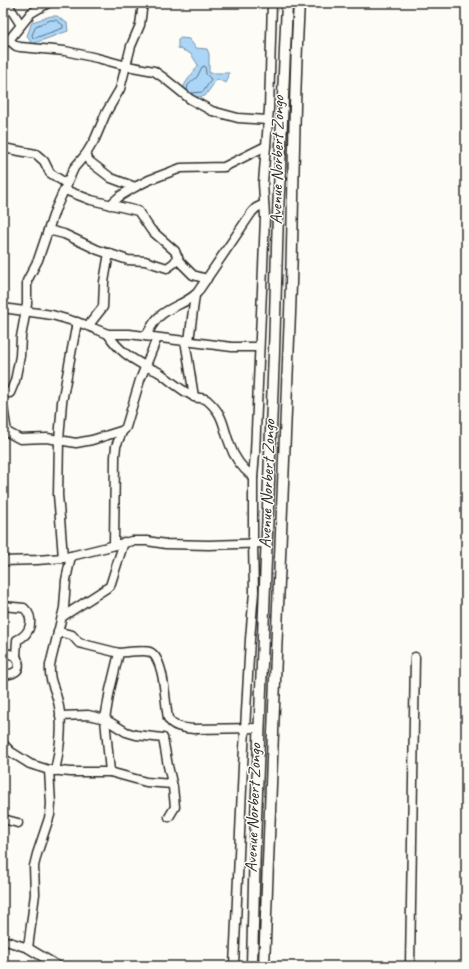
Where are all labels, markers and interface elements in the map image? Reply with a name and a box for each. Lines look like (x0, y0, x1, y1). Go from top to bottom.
street label: Avenue Norbert Zongo (265, 94, 289, 225)
street label: Avenue Norbert Zongo (254, 418, 280, 549)
street label: Avenue Norbert Zongo (240, 742, 266, 873)

